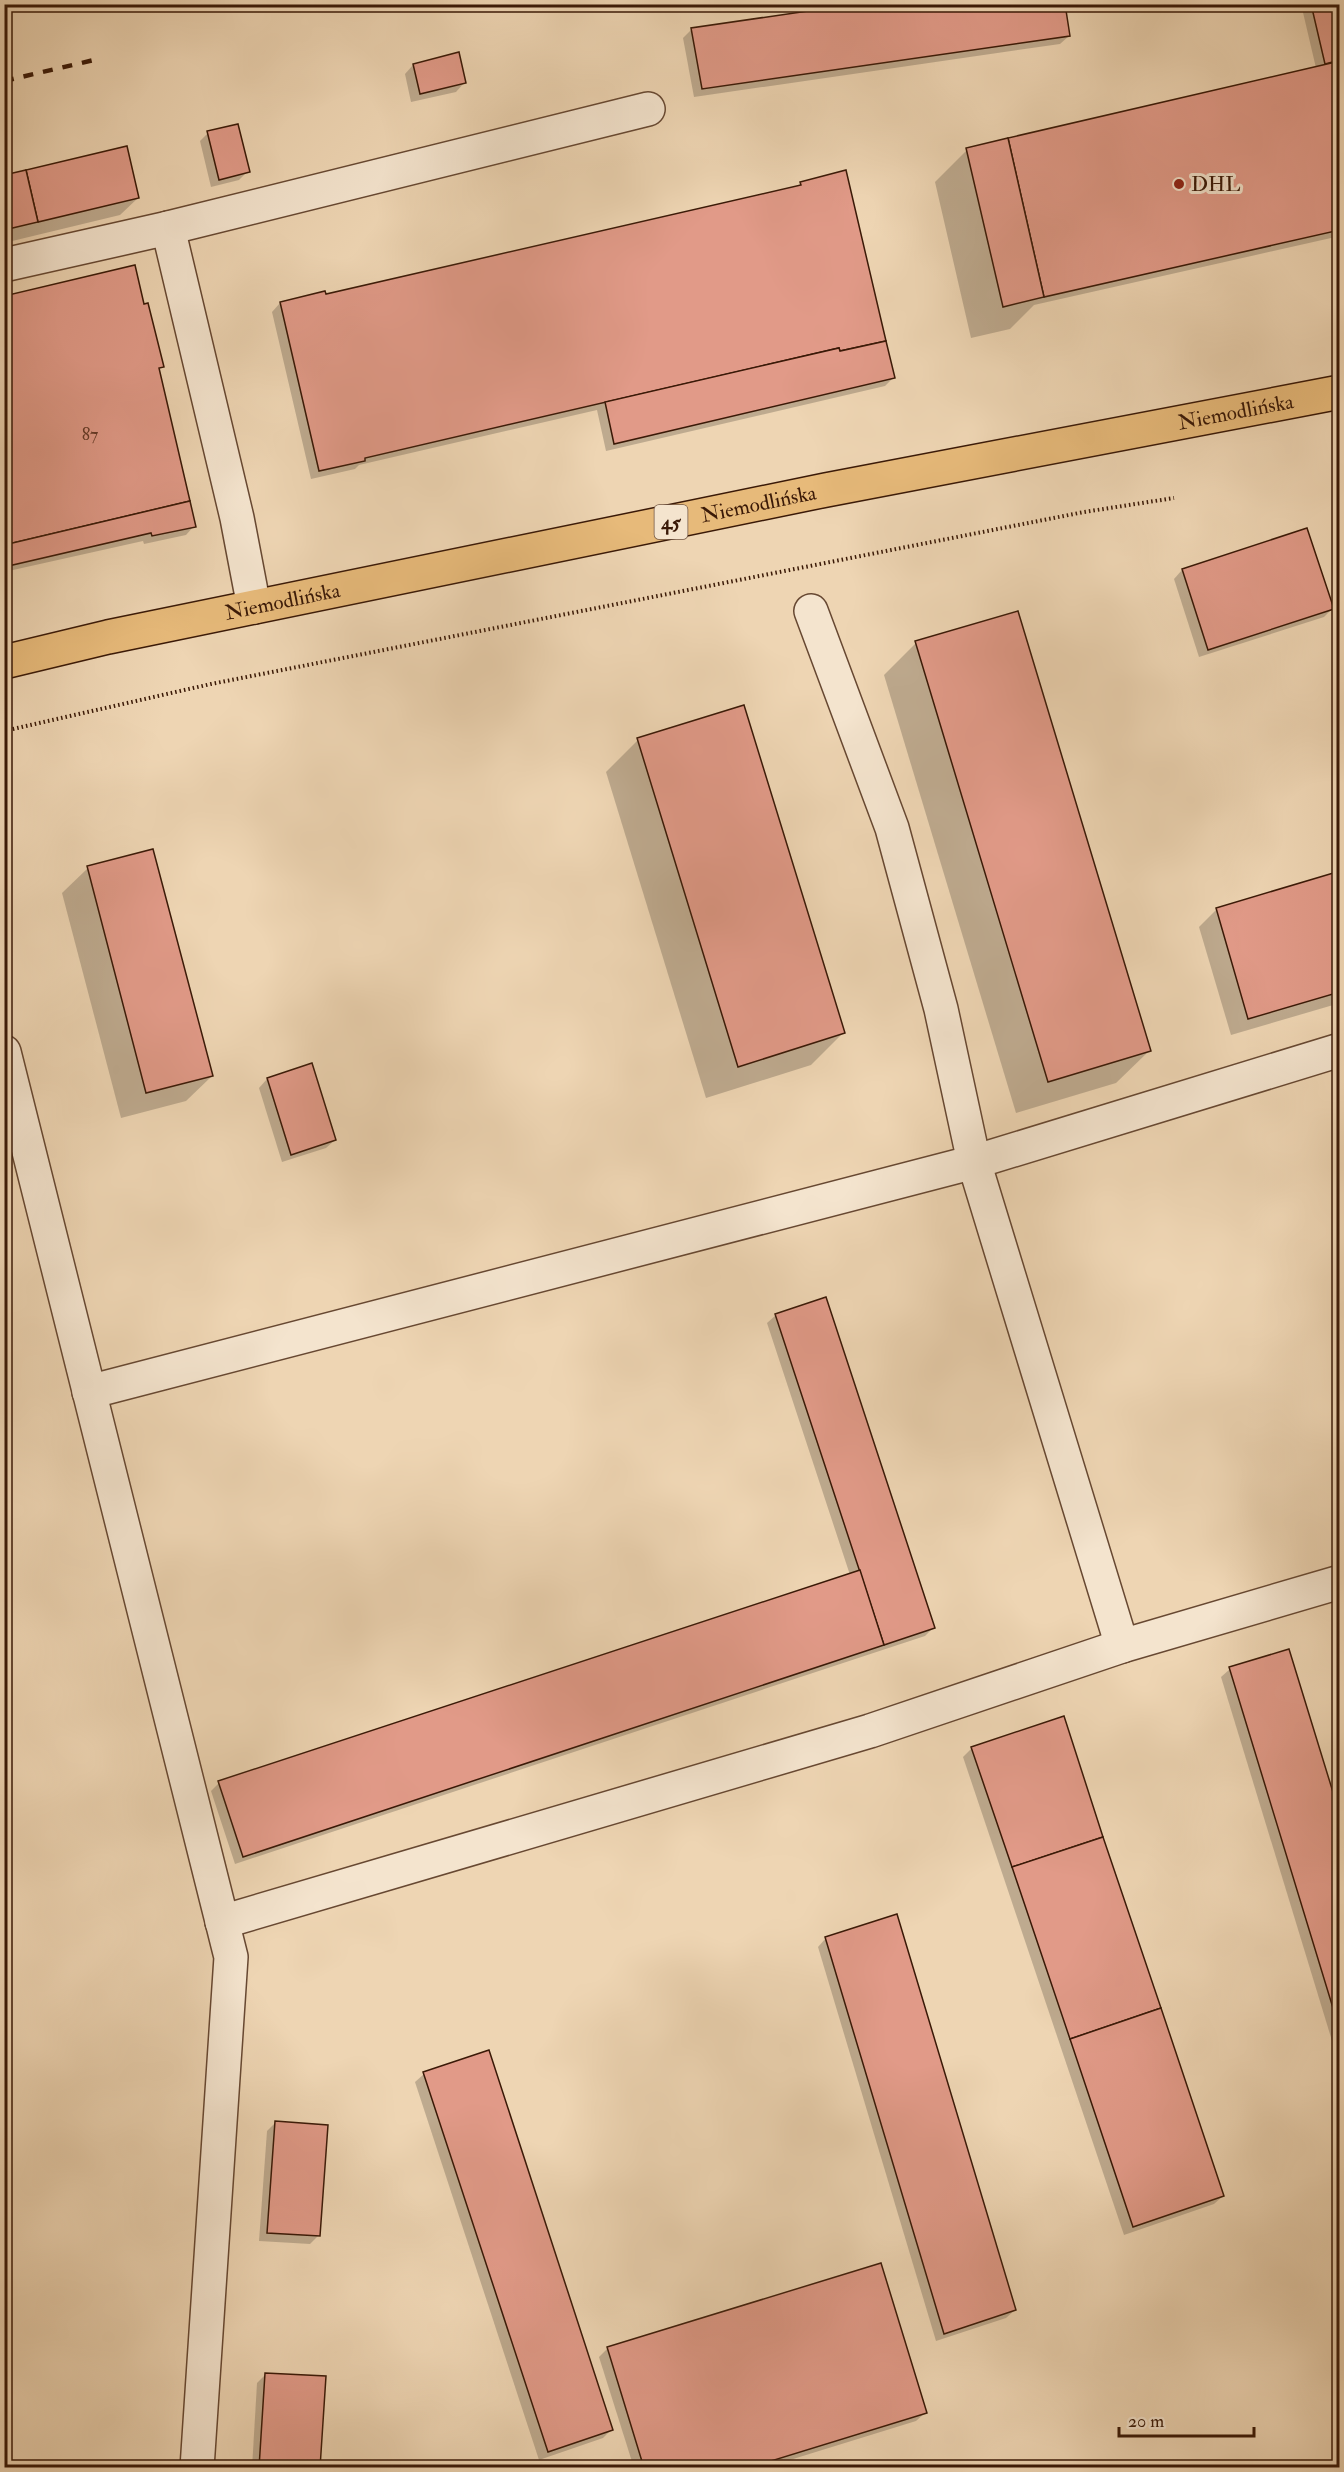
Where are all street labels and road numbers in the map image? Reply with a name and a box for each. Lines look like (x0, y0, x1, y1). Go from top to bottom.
street label: Niemodlińska (1176, 388, 1296, 437)
street label: Niemodlińska (699, 479, 819, 529)
road number: 45 (654, 505, 688, 539)
street label: Niemodlińska (222, 577, 343, 627)

